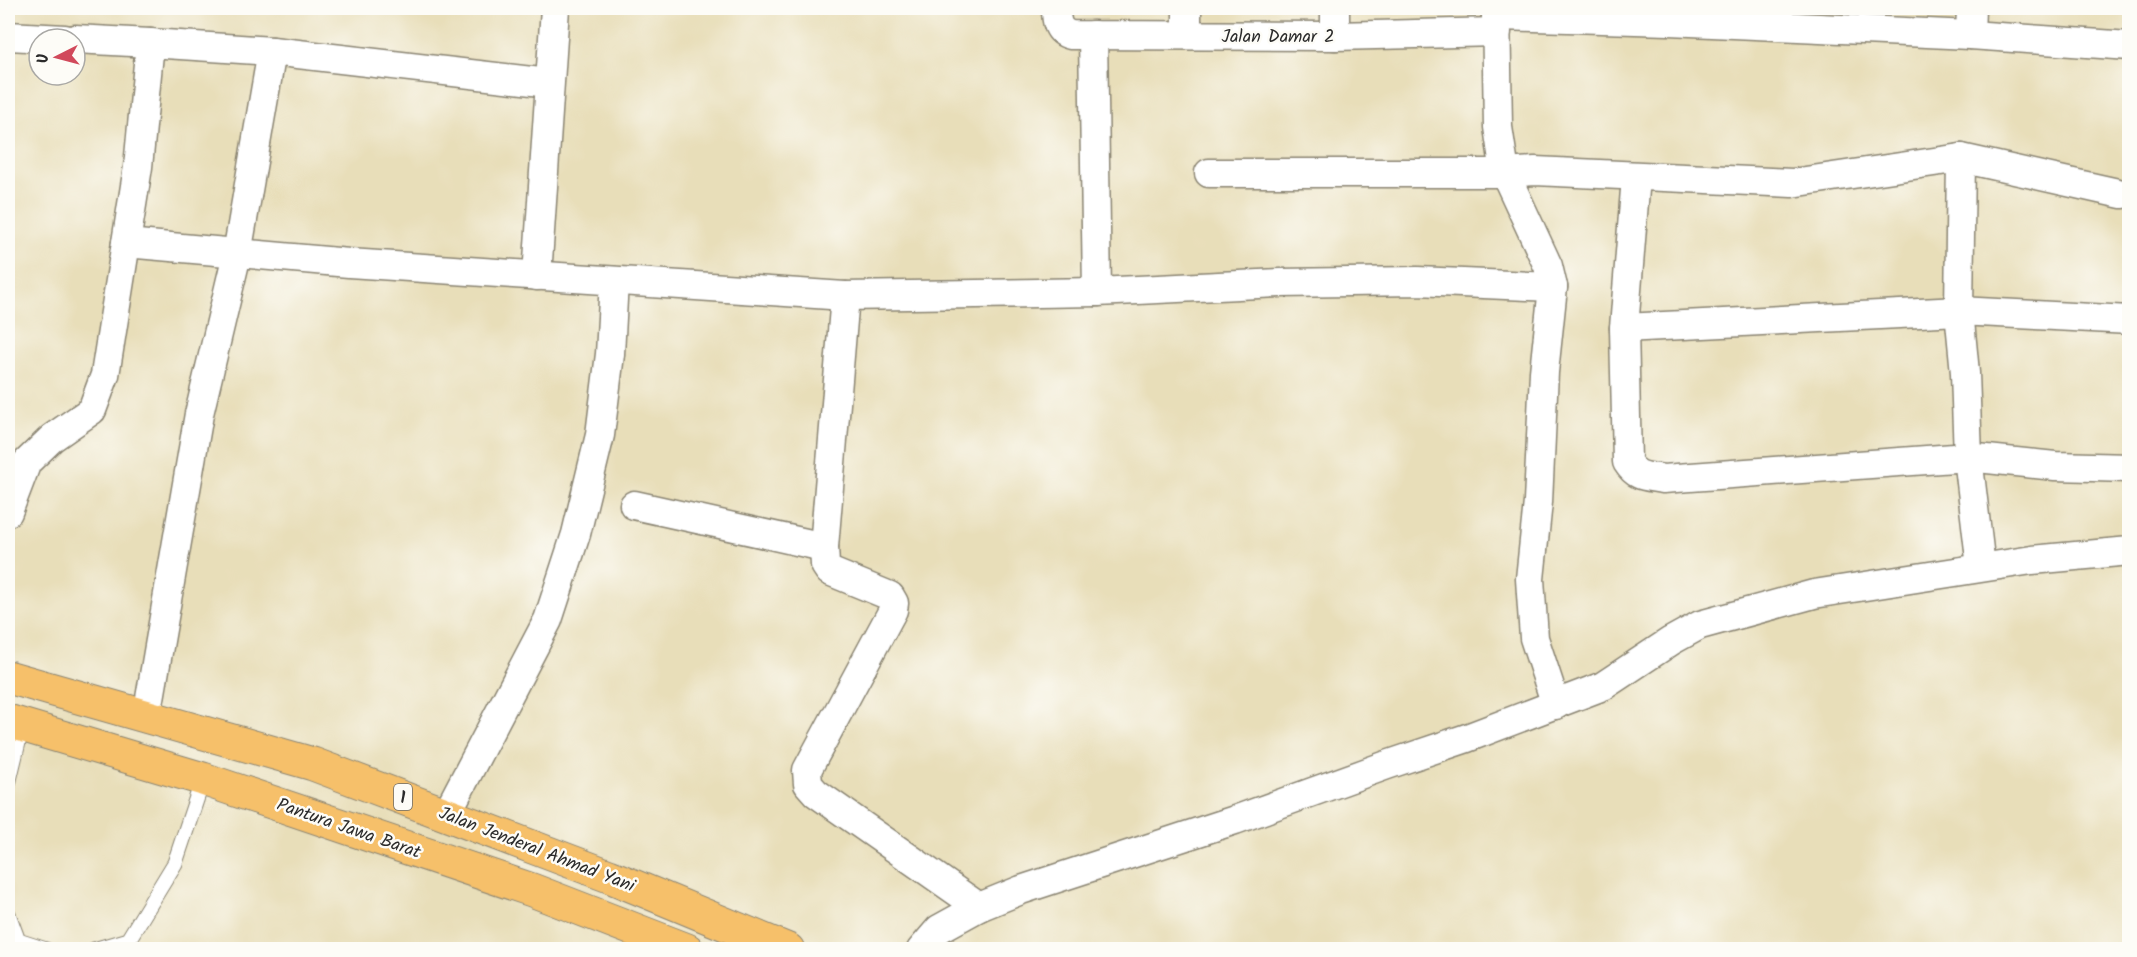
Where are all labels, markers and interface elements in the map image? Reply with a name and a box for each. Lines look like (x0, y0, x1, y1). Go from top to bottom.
street label: Jalan Damar 2 (1222, 23, 1335, 52)
north arrow (27, 27, 87, 87)
text: U (31, 52, 57, 64)
road number: 1 (394, 784, 412, 810)
street label: Pantura Jawa Barat (272, 791, 426, 868)
street label: Jalan Jenderal Ahmad Yani (434, 800, 639, 901)

